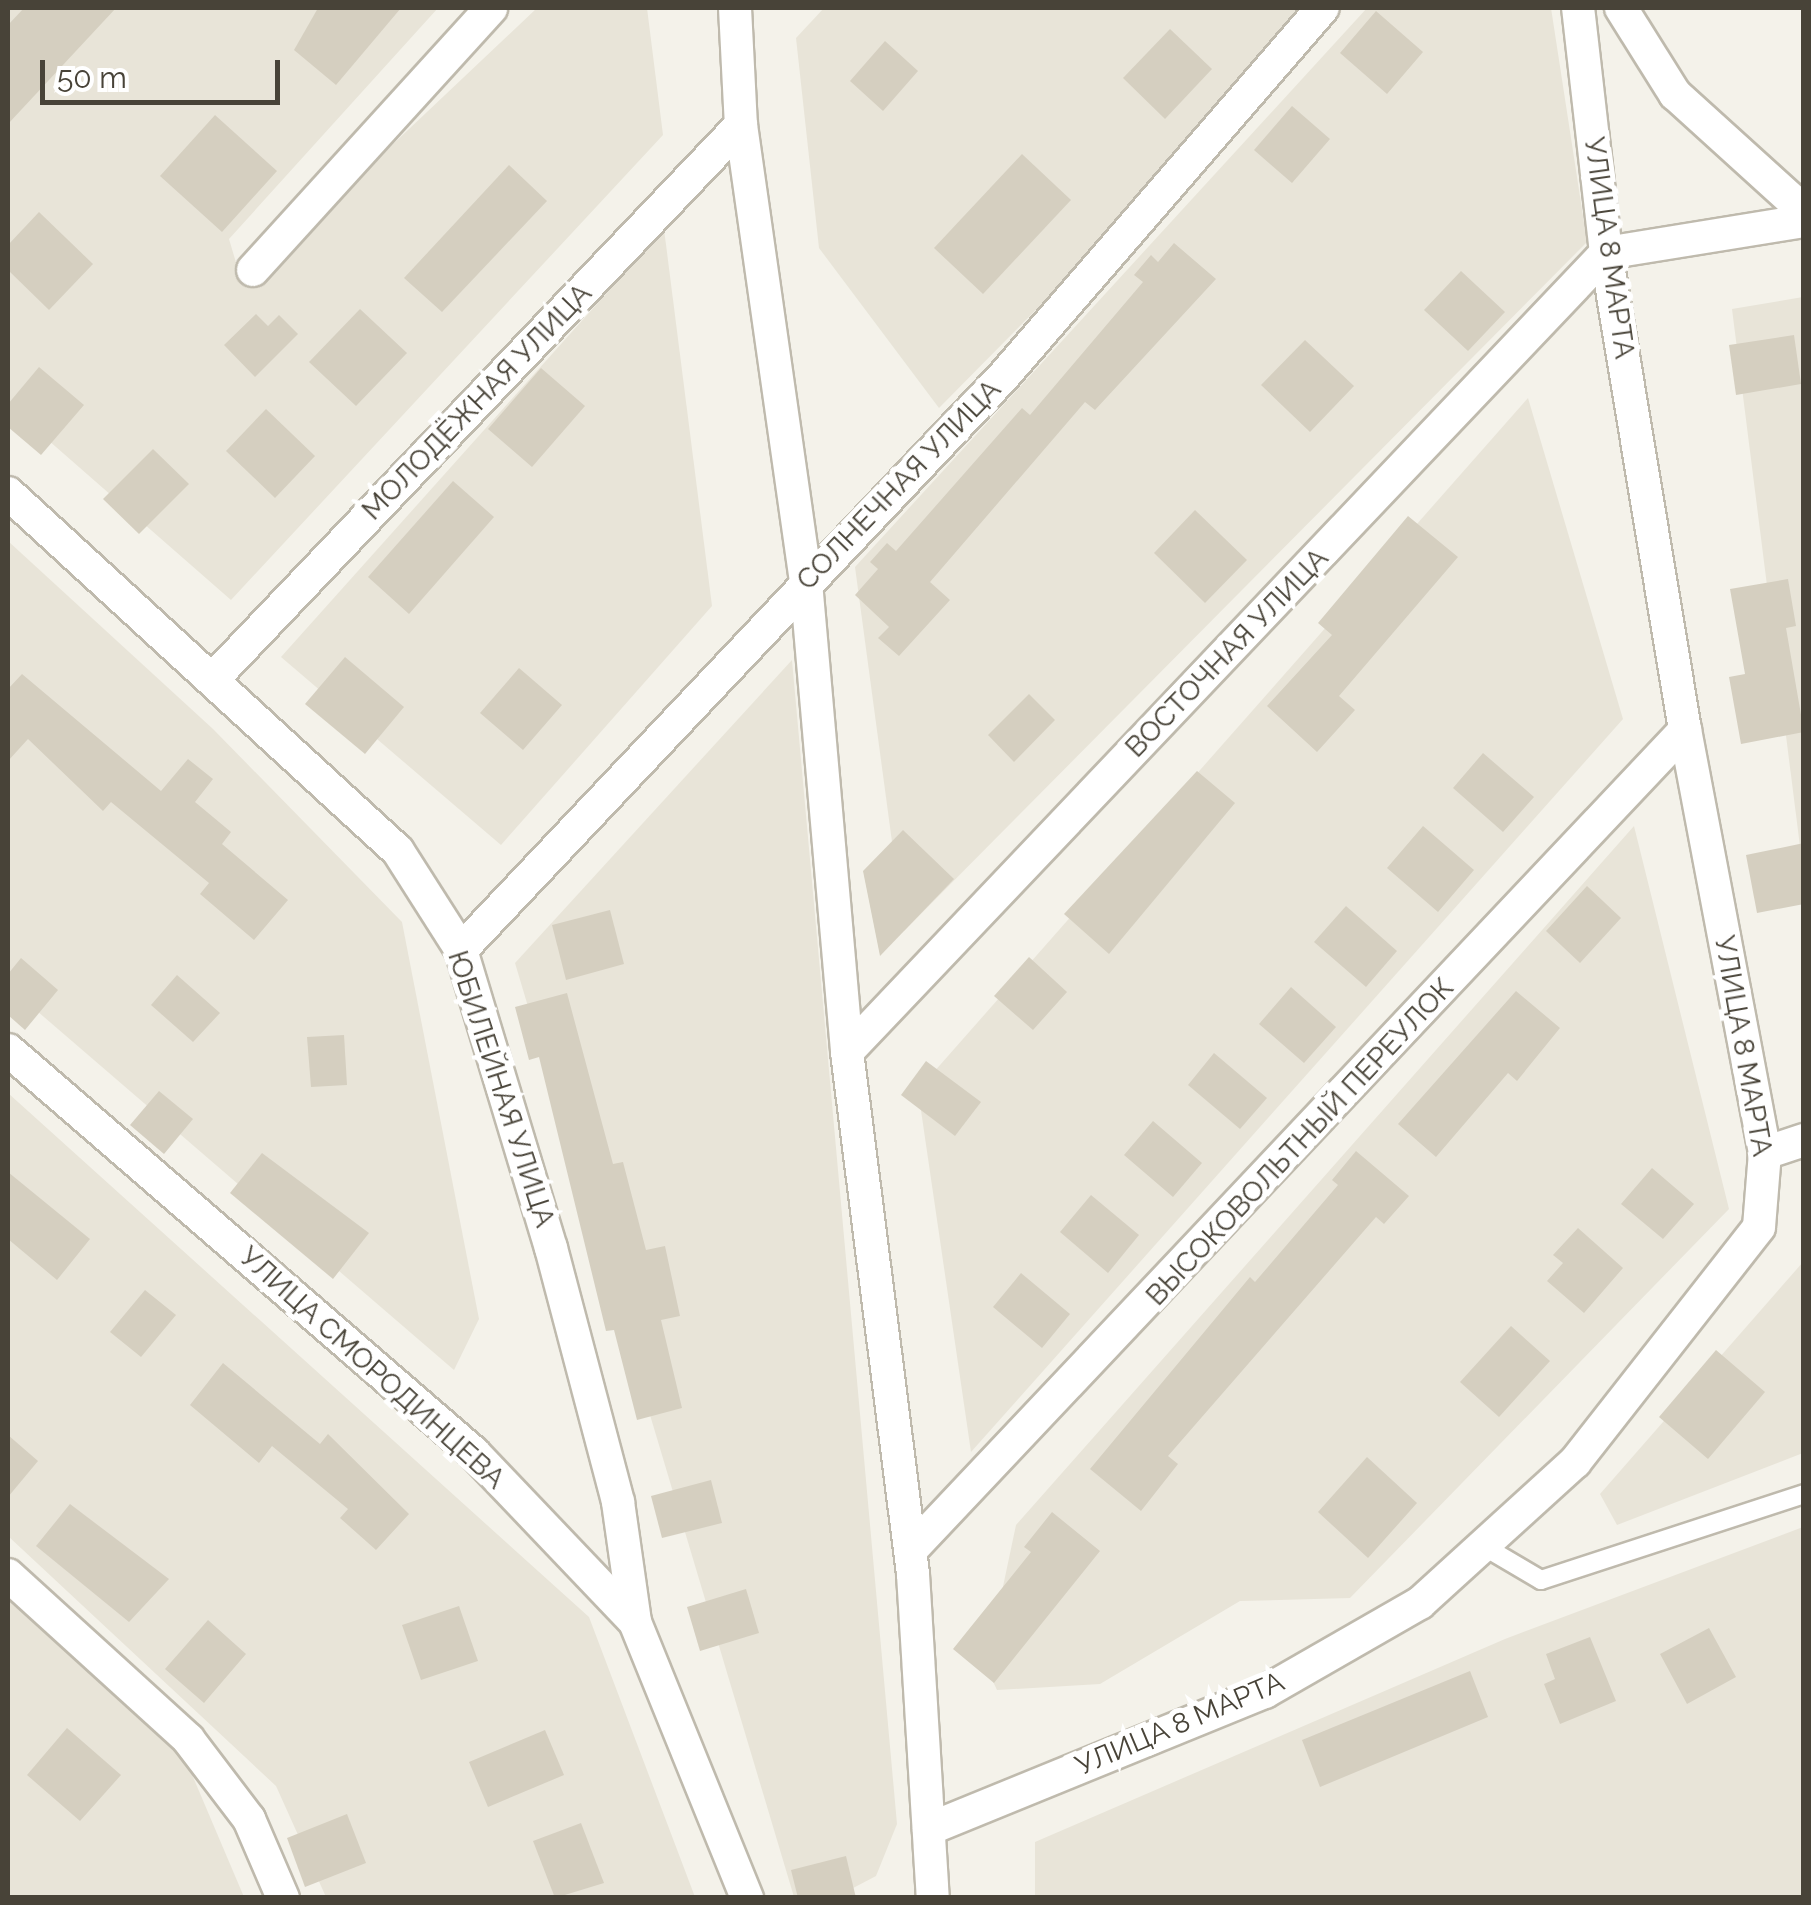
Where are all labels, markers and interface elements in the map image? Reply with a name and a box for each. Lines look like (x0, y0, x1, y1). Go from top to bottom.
scale bar (45, 40, 285, 102)
text: 50 m (57, 60, 127, 95)
street label: УЛИЦА 8 МАРТА (1577, 135, 1641, 361)
street label: МОЛОДЁЖНАЯ УЛИЦА (355, 277, 599, 527)
street label: СОЛНЕЧНАЯ УЛИЦА (790, 373, 1008, 597)
street label: ВОСТОЧНАЯ УЛИЦА (1119, 542, 1335, 764)
street label: УЛИЦА 8 МАРТА (1707, 933, 1779, 1159)
street label: ЮБИЛЕЙНАЯ УЛИЦА (440, 947, 562, 1231)
street label: ВЫСОКОВОЛЬТНЫЙ ПЕРЕУЛОК (1139, 971, 1461, 1313)
street label: УЛИЦА СМОРОДИНЦЕВА (232, 1240, 512, 1496)
street label: УЛИЦА 8 МАРТА (1070, 1665, 1290, 1783)

